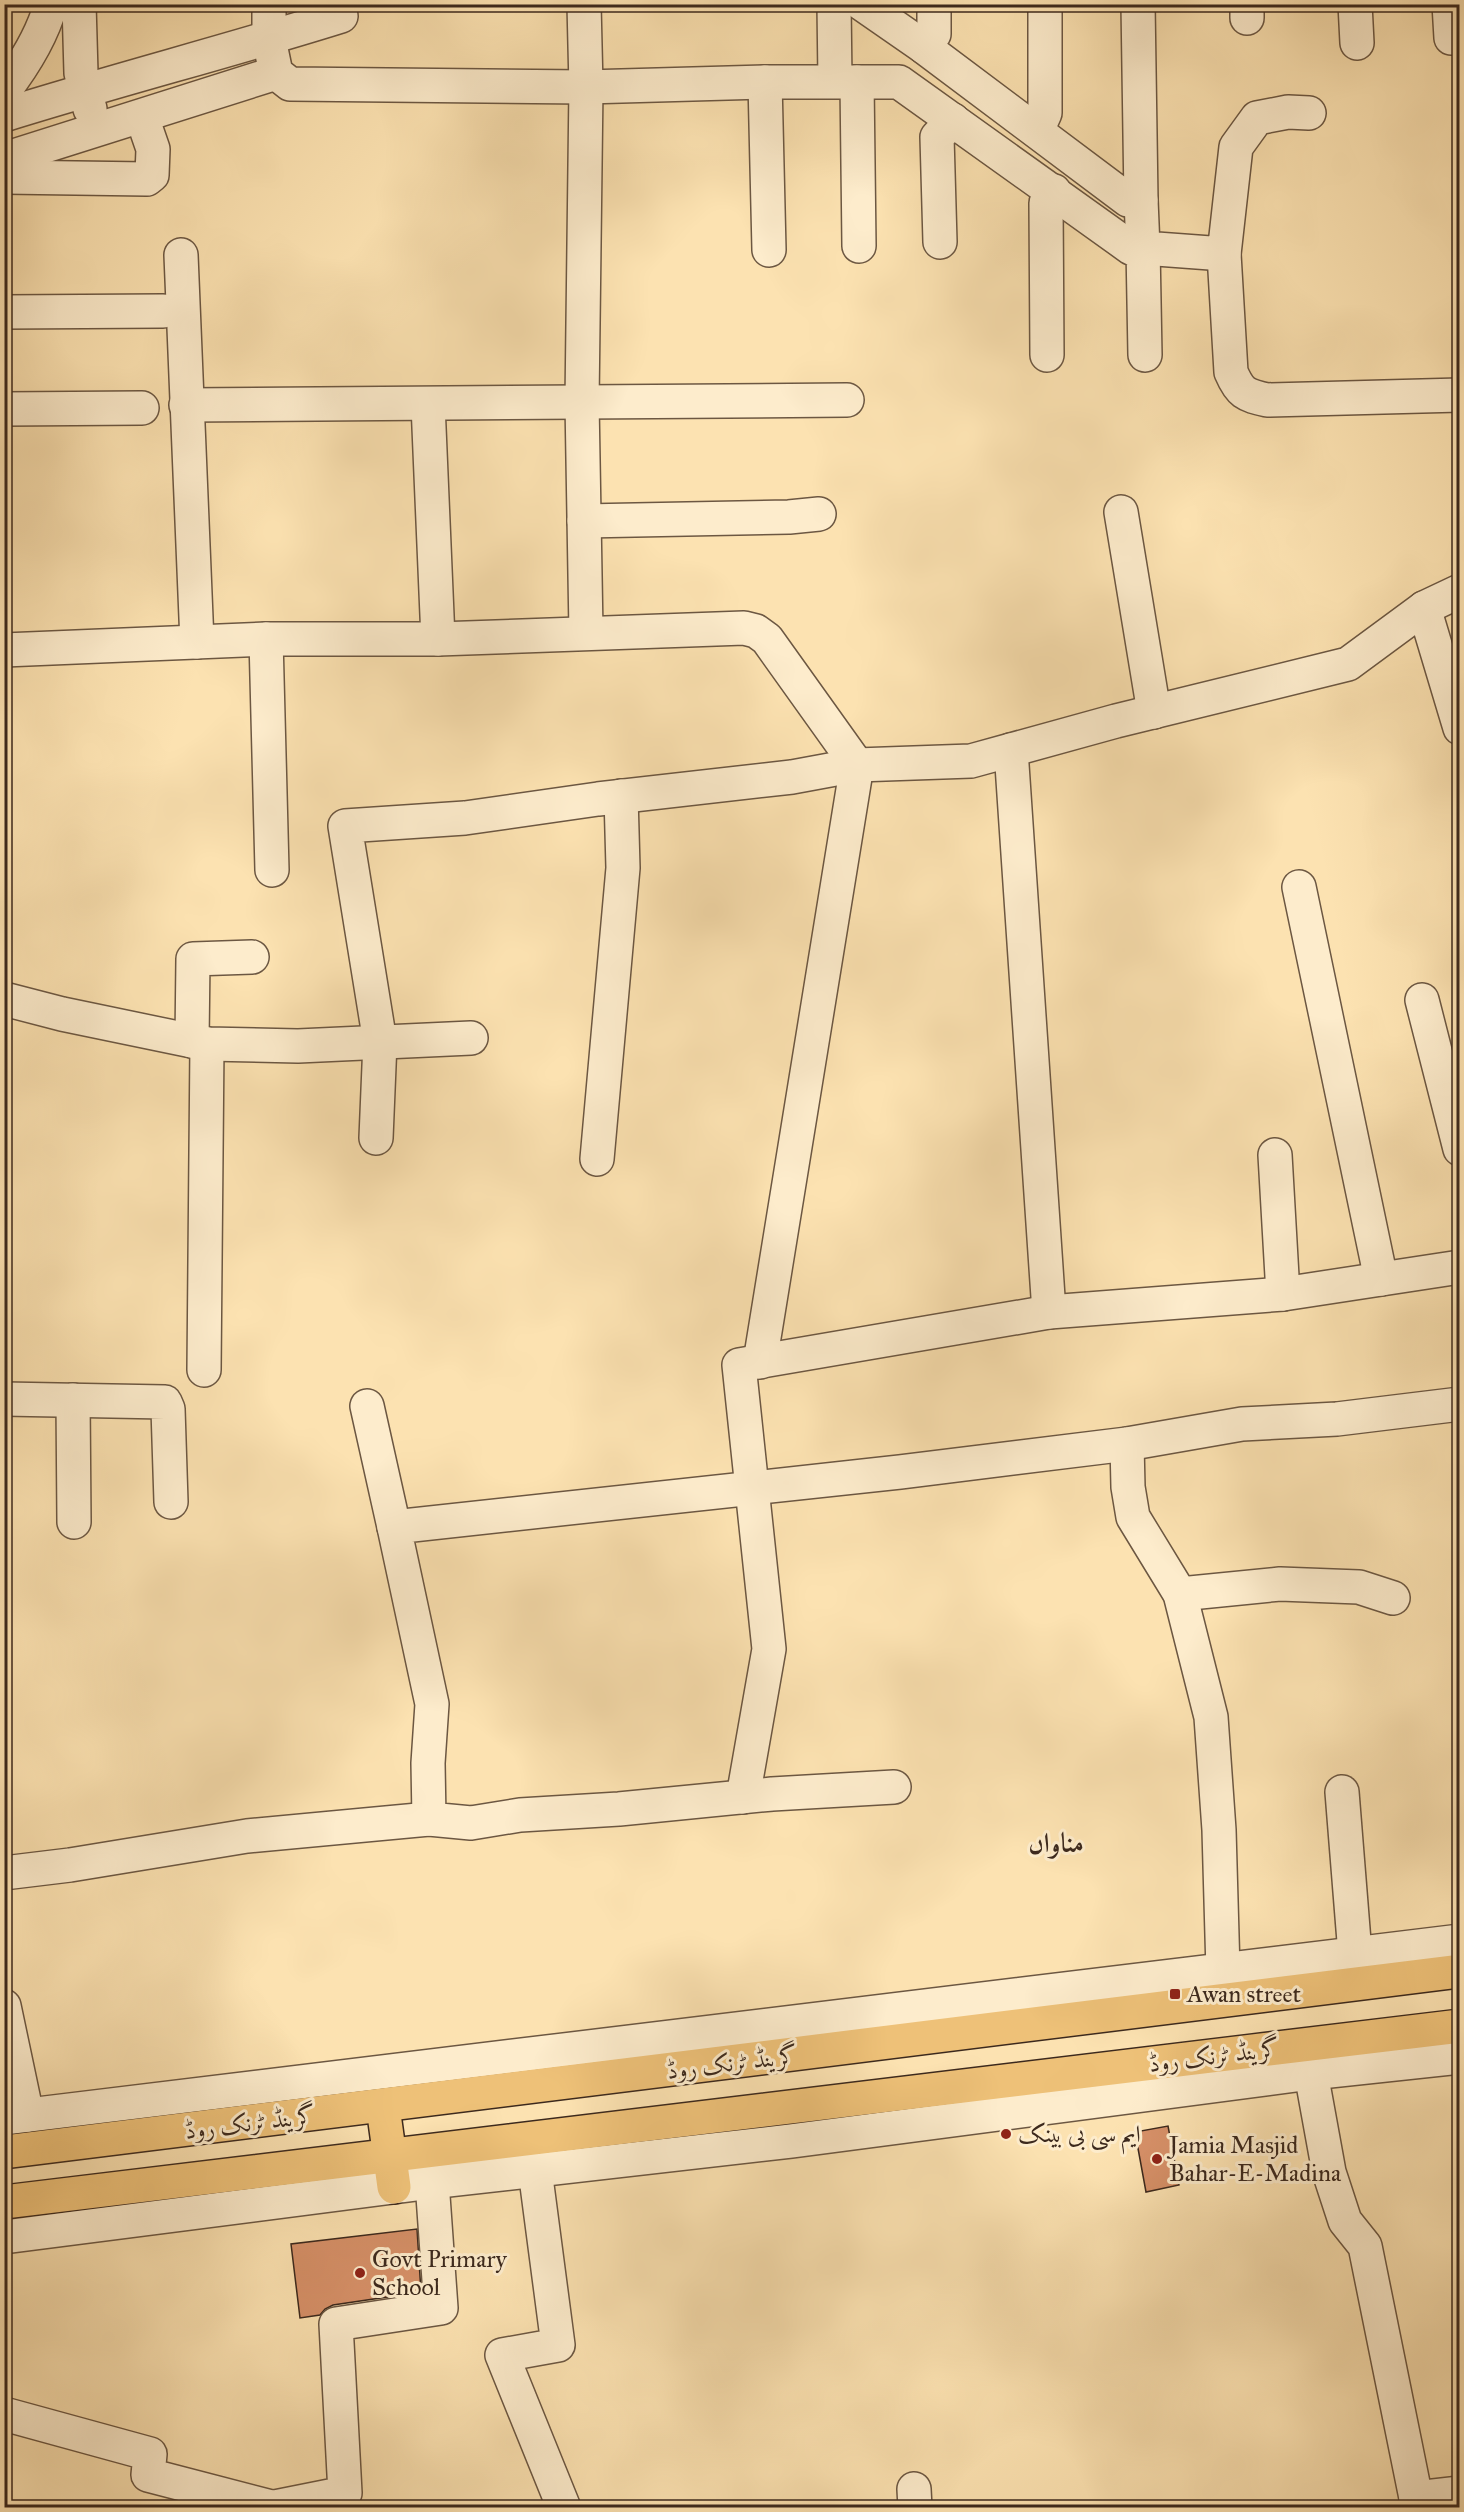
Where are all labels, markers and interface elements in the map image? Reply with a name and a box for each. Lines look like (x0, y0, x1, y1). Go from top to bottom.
district label: مناواں (1028, 1826, 1084, 1859)
place label: Awan street (1186, 1979, 1301, 2009)
marker: Awan street (1168, 1987, 1182, 2001)
street label: گرینڈ ٹرنک روڈ (1147, 2032, 1281, 2079)
street label: گرینڈ ٹرنک روڈ (665, 2039, 799, 2086)
street label: گرینڈ ٹرنک روڈ (183, 2099, 317, 2146)
place label: ایم سی بی بینک (1018, 2119, 1141, 2155)
marker: ایم سی بی بینک (999, 2127, 1013, 2141)
place label: Jamia Masjid Bahar-E-Madina (1166, 2130, 1342, 2188)
marker: Jamia Masjid Bahar-E-Madina (1150, 2152, 1164, 2166)
place label: Govt Primary School (372, 2244, 507, 2302)
marker: Govt Primary School (353, 2266, 367, 2280)

